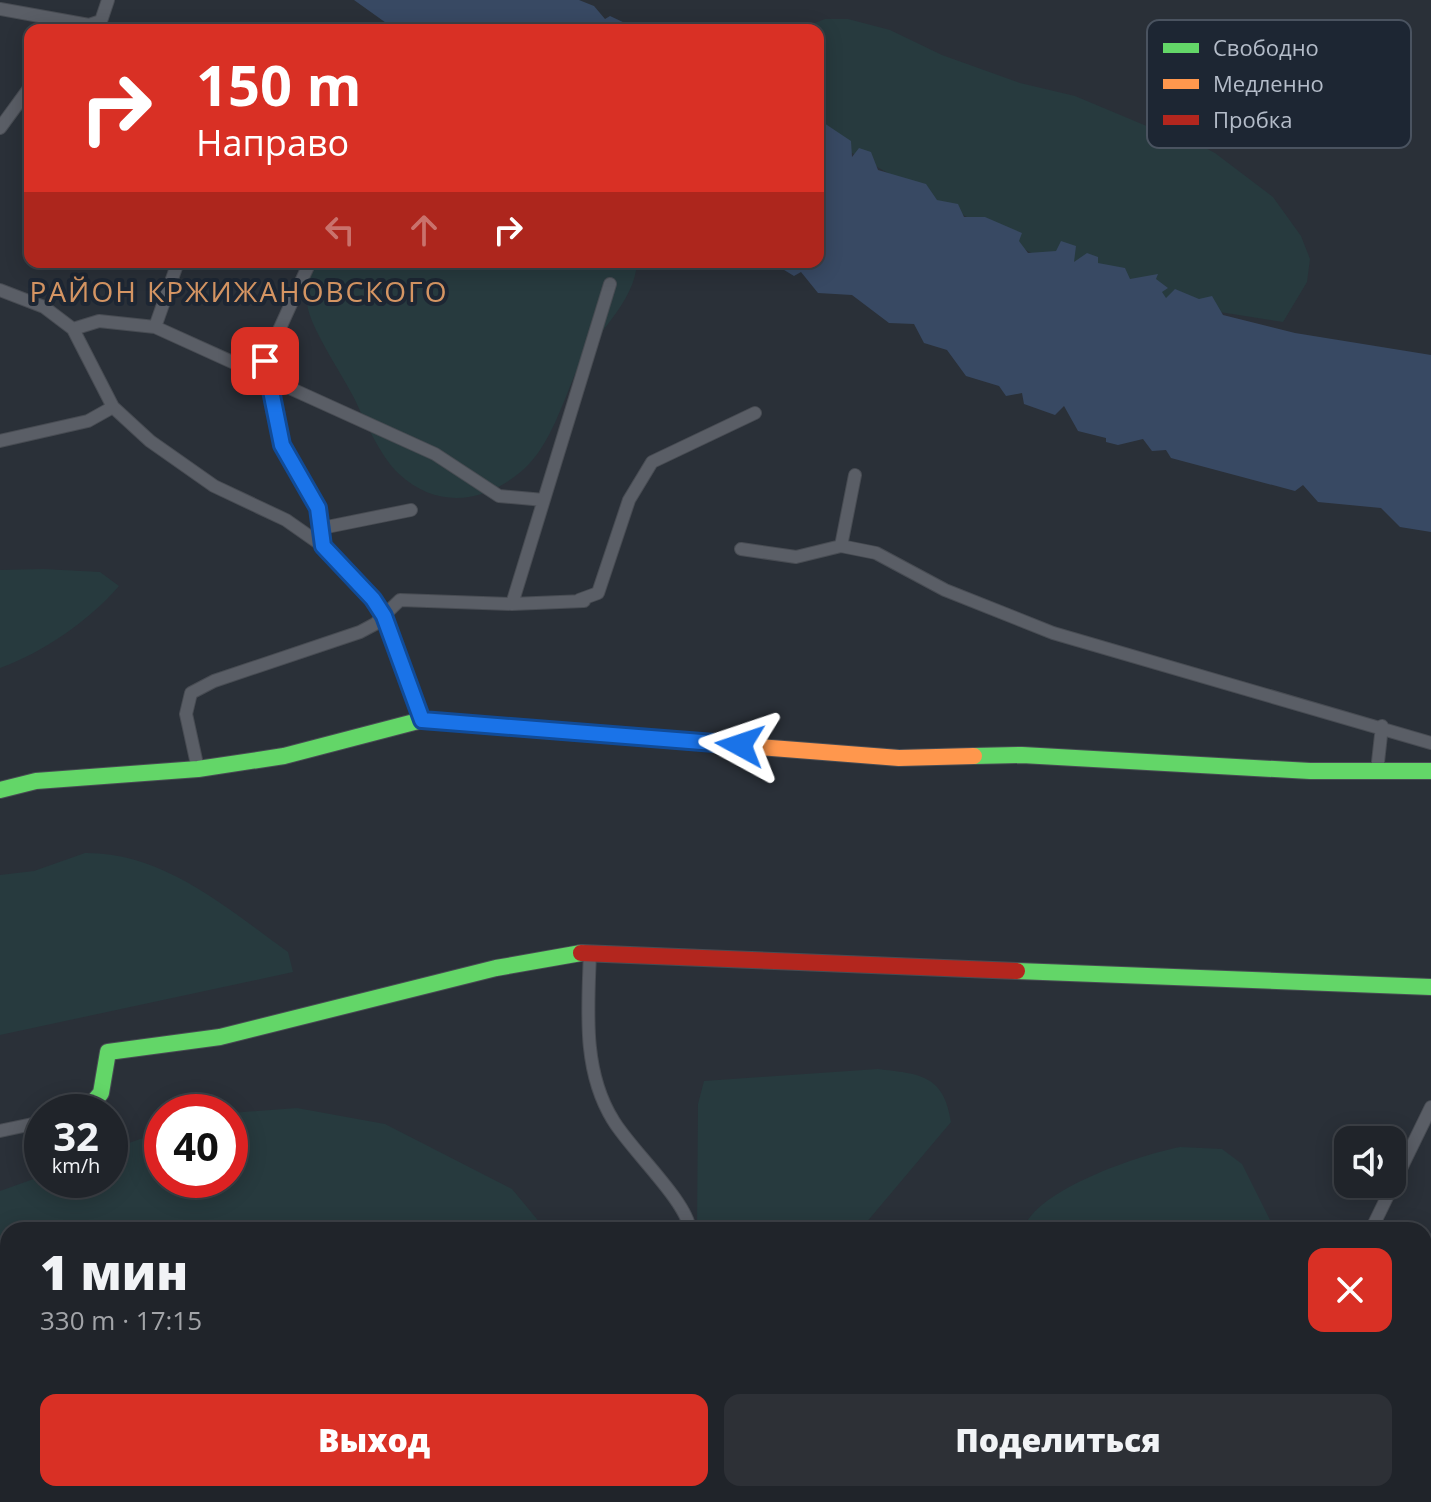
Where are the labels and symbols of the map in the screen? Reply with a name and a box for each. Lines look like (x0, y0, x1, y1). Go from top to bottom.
legend (1147, 20, 1411, 148)
text: Свободно (1213, 32, 1319, 62)
text: Медленно (1213, 68, 1324, 98)
text: Пробка (1213, 104, 1292, 134)
district label: РАЙОН КРЖИЖАНОВСКОГО (30, 272, 448, 310)
pin (231, 327, 299, 395)
position arrow (698, 703, 782, 787)
speed limit sign: 40 (144, 1094, 248, 1198)

